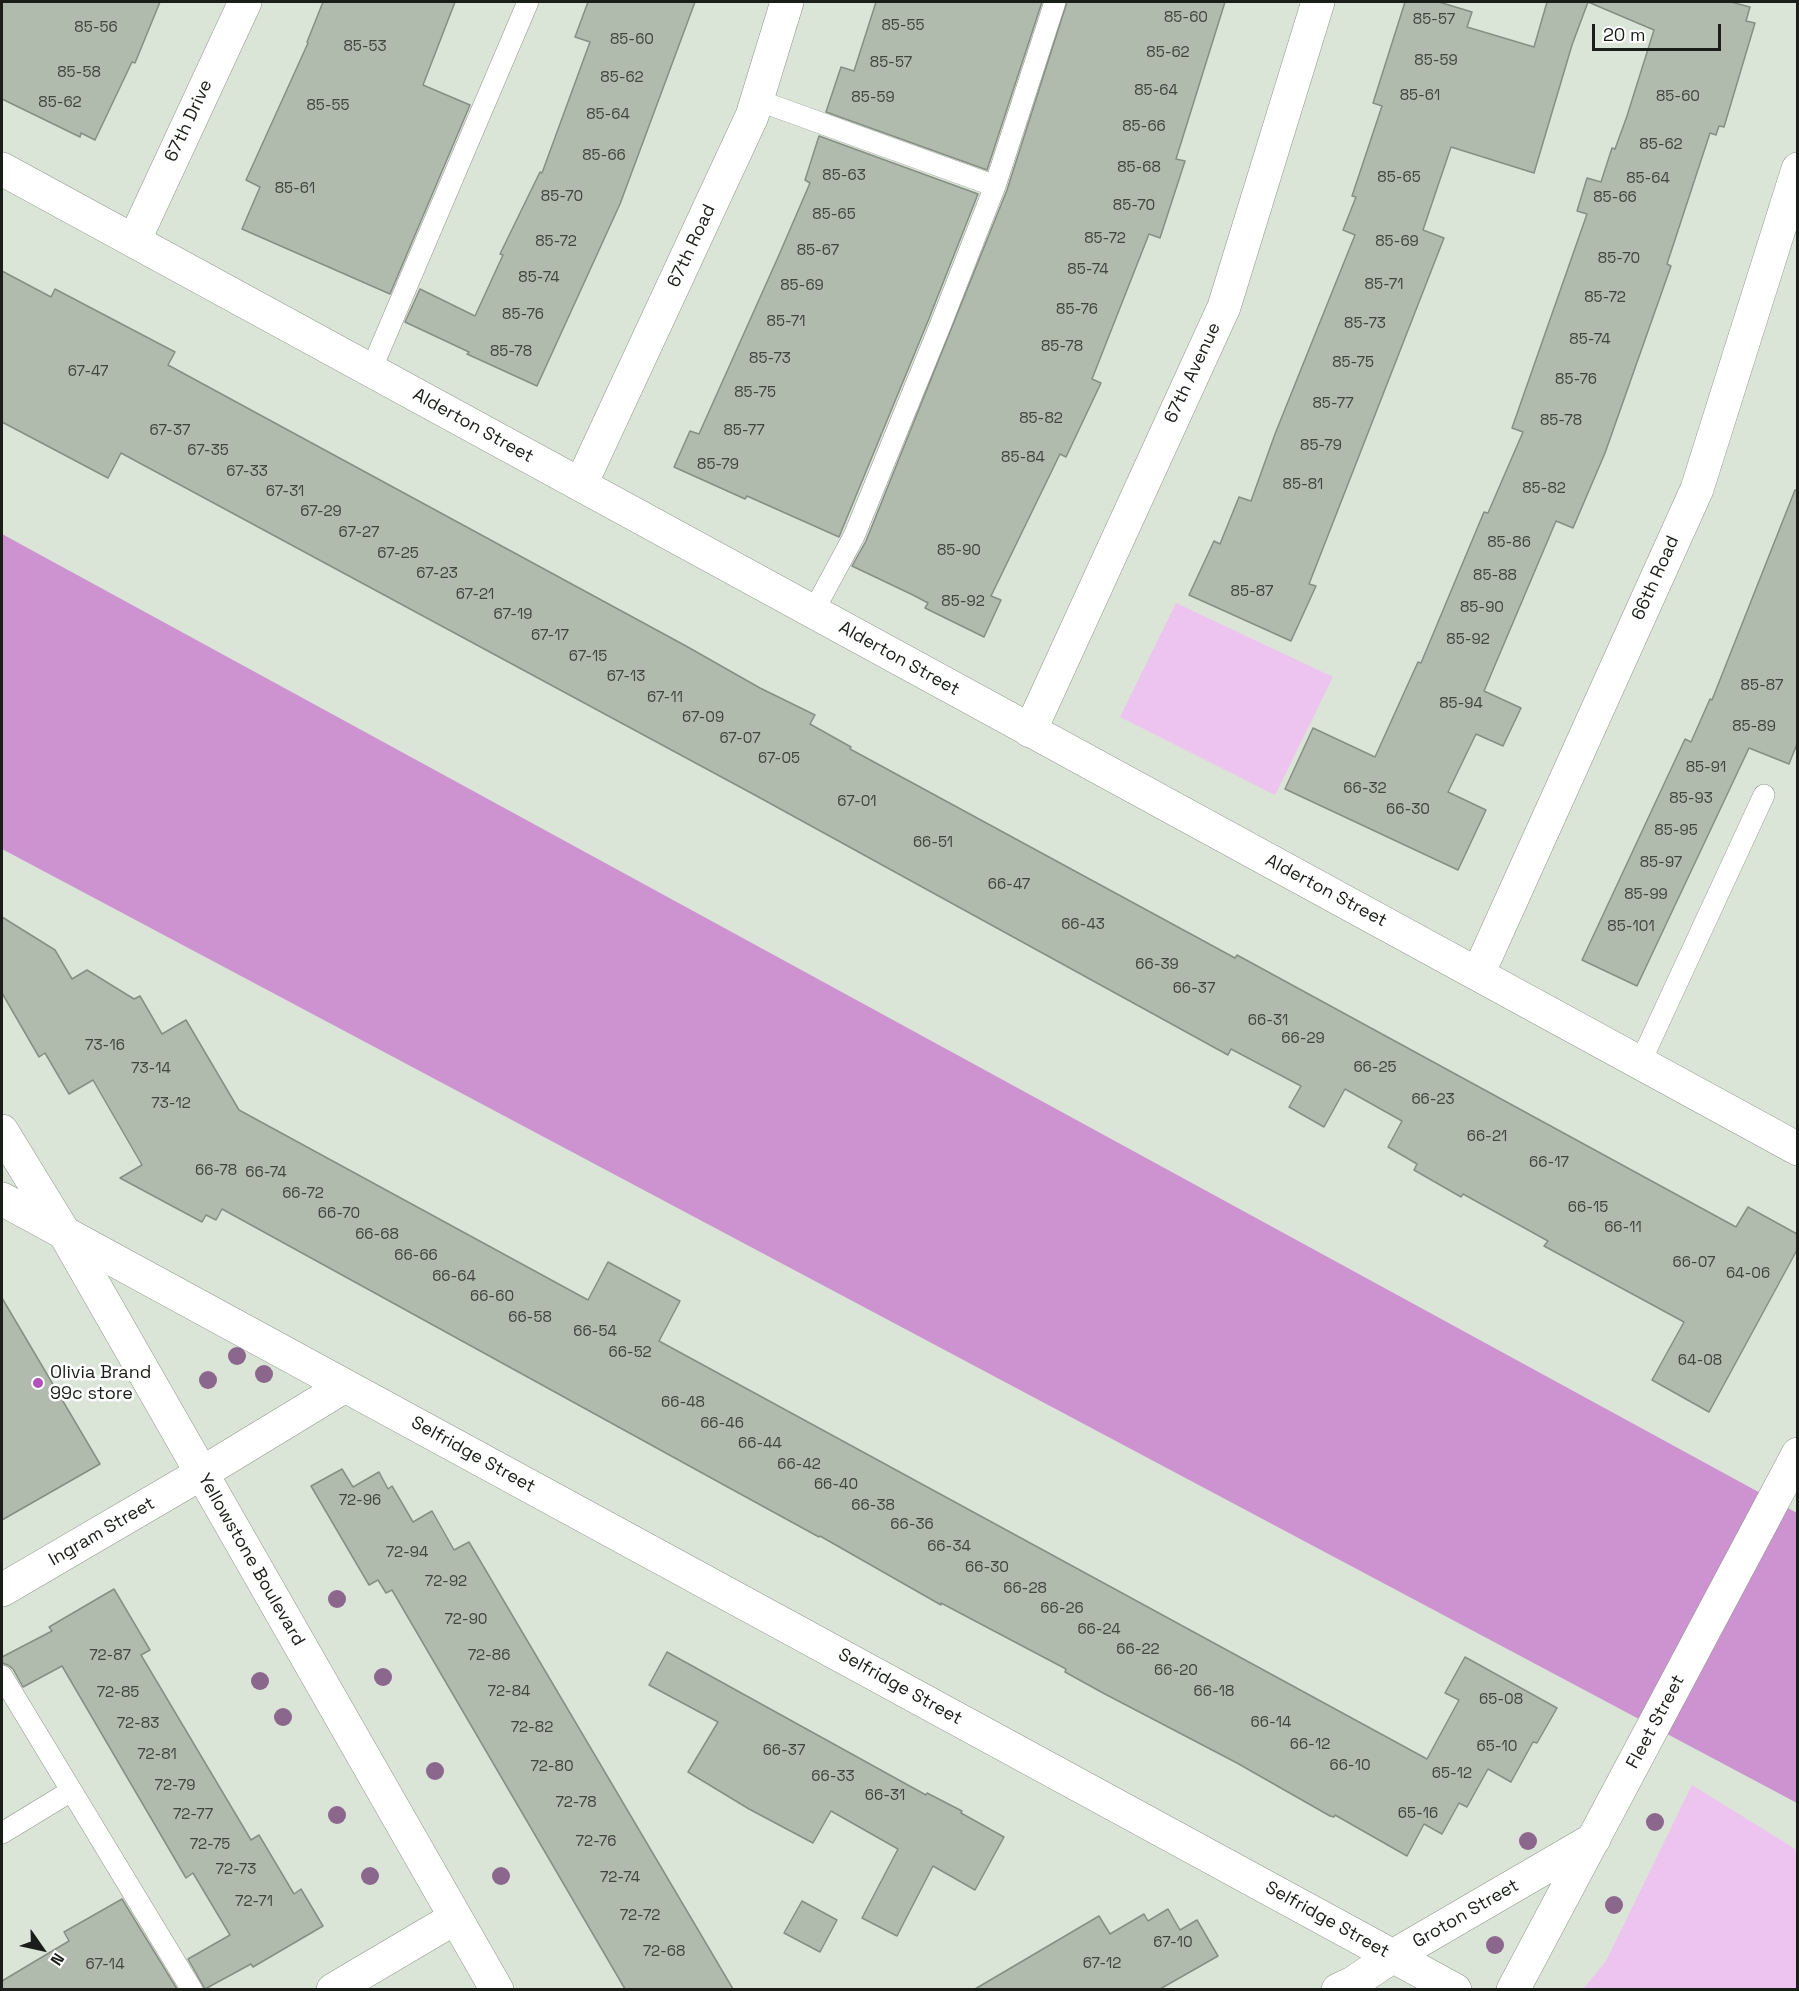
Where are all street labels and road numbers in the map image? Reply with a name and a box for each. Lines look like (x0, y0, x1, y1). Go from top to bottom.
street label: 67th Drive (161, 77, 217, 165)
street label: 67th Road (663, 201, 721, 291)
street label: 67th Avenue (1160, 319, 1226, 427)
street label: Alderton Street (409, 384, 537, 468)
street label: 66th Road (1628, 532, 1684, 624)
street label: Alderton Street (835, 617, 963, 701)
street label: Alderton Street (1262, 850, 1390, 932)
street label: Selfridge Street (407, 1412, 539, 1498)
street label: Yellowstone Boulevard (193, 1470, 309, 1650)
street label: Ingram Street (45, 1493, 159, 1571)
street label: Selfridge Street (834, 1644, 966, 1730)
street label: Fleet Street (1622, 1671, 1690, 1773)
street label: Groton Street (1409, 1875, 1523, 1953)
street label: Selfridge Street (1261, 1877, 1393, 1963)

